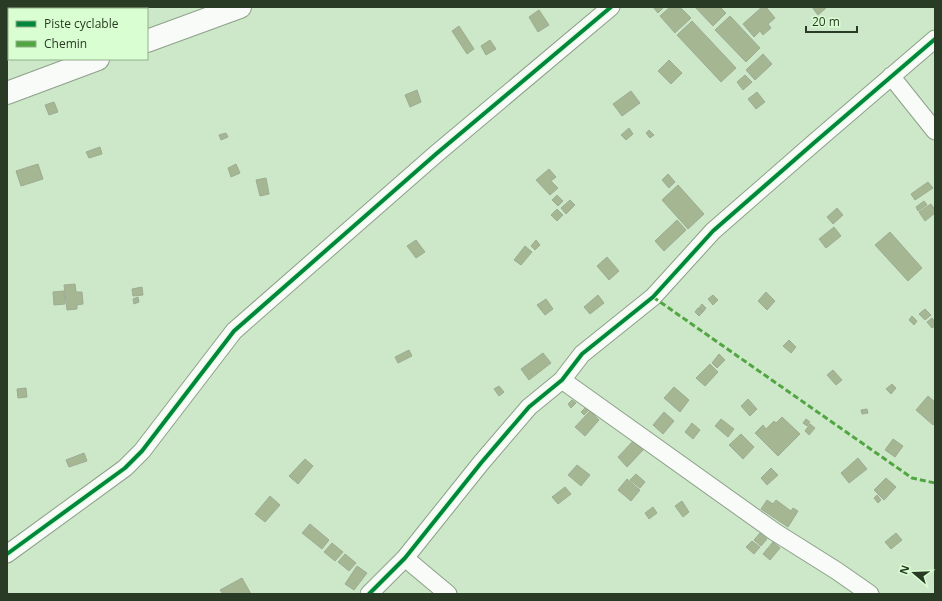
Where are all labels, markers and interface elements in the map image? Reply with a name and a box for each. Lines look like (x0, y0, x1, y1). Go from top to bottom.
legend (8, 8, 148, 60)
scale bar (806, 8, 857, 34)
text: 20 m (812, 13, 840, 30)
text: Piste cyclable (44, 15, 119, 32)
text: Chemin (44, 35, 87, 52)
north arrow (894, 553, 934, 593)
text: N (896, 563, 913, 576)

